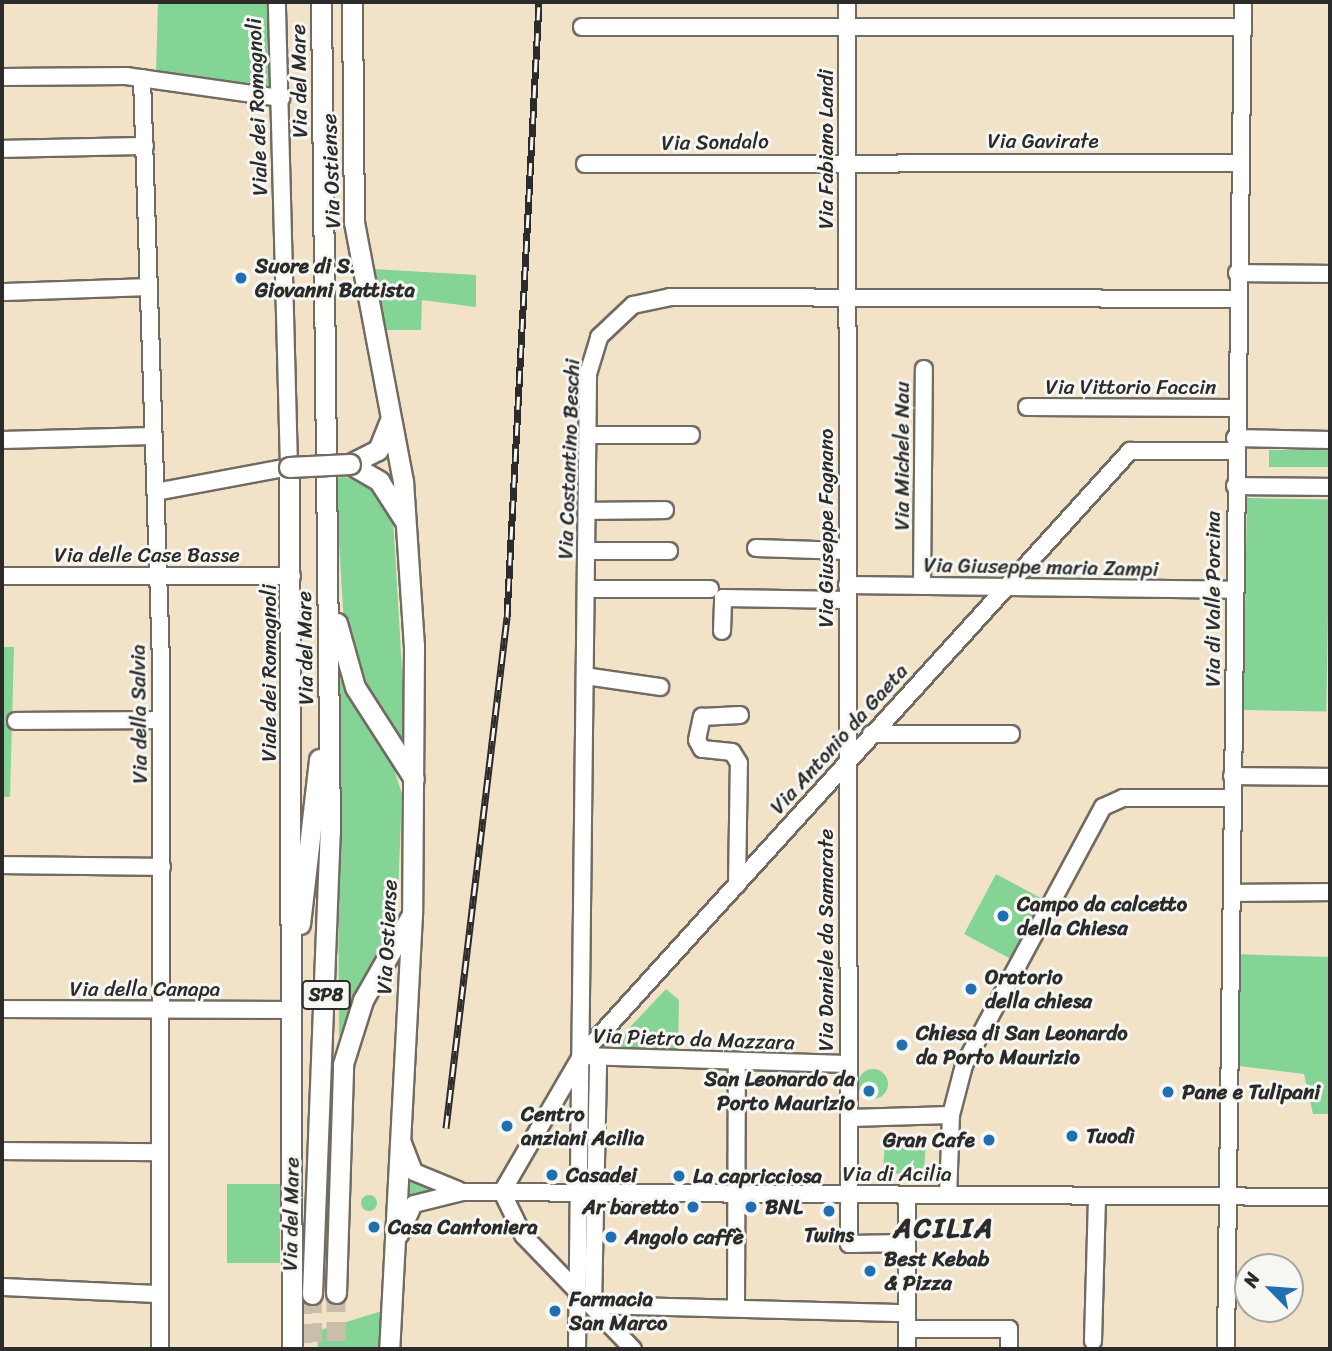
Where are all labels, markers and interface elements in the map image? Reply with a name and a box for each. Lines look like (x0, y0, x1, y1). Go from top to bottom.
street label: Viale dei Romagnoli (241, 18, 273, 196)
street label: Via del Mare (285, 23, 313, 139)
street label: Via Fabiano Landi (813, 69, 839, 229)
street label: Via Ostiense (316, 113, 346, 229)
street label: Via Sondalo (661, 128, 769, 156)
street label: Via Gavirate (987, 128, 1099, 154)
place label: Suore di S. Giovanni Battista (255, 253, 415, 303)
marker: Suore di S. Giovanni Battista (233, 270, 249, 286)
street label: Via Costantino Beschi (553, 358, 585, 560)
street label: Via Vittorio Faccin (1045, 374, 1217, 400)
street label: Via Michele Nau (889, 382, 915, 530)
street label: Via Giuseppe Fagnano (813, 429, 839, 627)
street label: Via di Valle Porcina (1200, 511, 1226, 687)
street label: Via delle Case Basse (53, 542, 241, 568)
street label: Via Giuseppe maria Zampi (923, 552, 1159, 582)
street label: Viale dei Romagnoli (256, 584, 282, 762)
street label: Via del Mare (291, 590, 319, 706)
street label: Via della Salvia (125, 644, 153, 784)
street label: Via Antonio da Gaeta (765, 659, 913, 819)
street label: Via Daniele da Samarate (813, 829, 839, 1051)
street label: Via Ostiense (371, 879, 403, 995)
place label: Campo da calcetto della Chiesa (1017, 891, 1187, 941)
marker: Campo da calcetto della Chiesa (995, 908, 1011, 924)
place label: Oratorio della chiesa (985, 964, 1092, 1014)
street label: Via della Canapa (69, 976, 221, 1002)
road number: SP8 (302, 979, 350, 1010)
marker: Oratorio della chiesa (963, 981, 979, 997)
place label: Chiesa di San Leonardo da Porto Maurizio (916, 1020, 1129, 1070)
street label: Via Pietro da Mazzara (593, 1023, 795, 1055)
marker: Chiesa di San Leonardo da Porto Maurizio (894, 1037, 910, 1053)
place label: San Leonardo da Porto Maurizio (704, 1066, 855, 1116)
place label: Pane e Tulipani (1182, 1079, 1321, 1105)
marker: San Leonardo da Porto Maurizio (861, 1083, 877, 1099)
marker: Pane e Tulipani (1160, 1084, 1176, 1100)
place label: Centro anziani Acilia (521, 1101, 644, 1151)
marker: Centro anziani Acilia (499, 1118, 515, 1134)
place label: Tuodì (1086, 1123, 1135, 1149)
place label: Gran Cafe (882, 1127, 975, 1153)
marker: Tuodì (1064, 1128, 1080, 1144)
marker: Gran Cafe (981, 1132, 997, 1148)
street label: Via del Mare (277, 1156, 305, 1272)
street label: Via di Acilia (843, 1161, 951, 1187)
place label: Casadei (566, 1162, 637, 1188)
place label: La capricciosa (693, 1163, 822, 1189)
marker: Casadei (544, 1167, 560, 1183)
marker: La capricciosa (671, 1168, 687, 1184)
place label: Ar baretto (582, 1194, 679, 1220)
place label: BNL (765, 1194, 803, 1220)
marker: Ar baretto (685, 1199, 701, 1215)
marker: BNL (743, 1199, 759, 1215)
marker: Twins (821, 1203, 837, 1219)
district label: ACILIA (897, 1211, 991, 1245)
place label: Casa Cantoniera (388, 1214, 539, 1240)
marker: Casa Cantoniera (366, 1219, 382, 1235)
place label: Twins (804, 1222, 854, 1248)
place label: Angolo caffè (625, 1224, 744, 1250)
marker: Angolo caffè (603, 1229, 619, 1245)
place label: Best Kebab & Pizza (884, 1246, 989, 1296)
north arrow (1234, 1253, 1304, 1323)
marker: Best Kebab & Pizza (862, 1263, 878, 1279)
text: N (1234, 1267, 1269, 1293)
place label: Farmacia San Marco (569, 1286, 667, 1336)
marker: Farmacia San Marco (547, 1303, 563, 1319)

